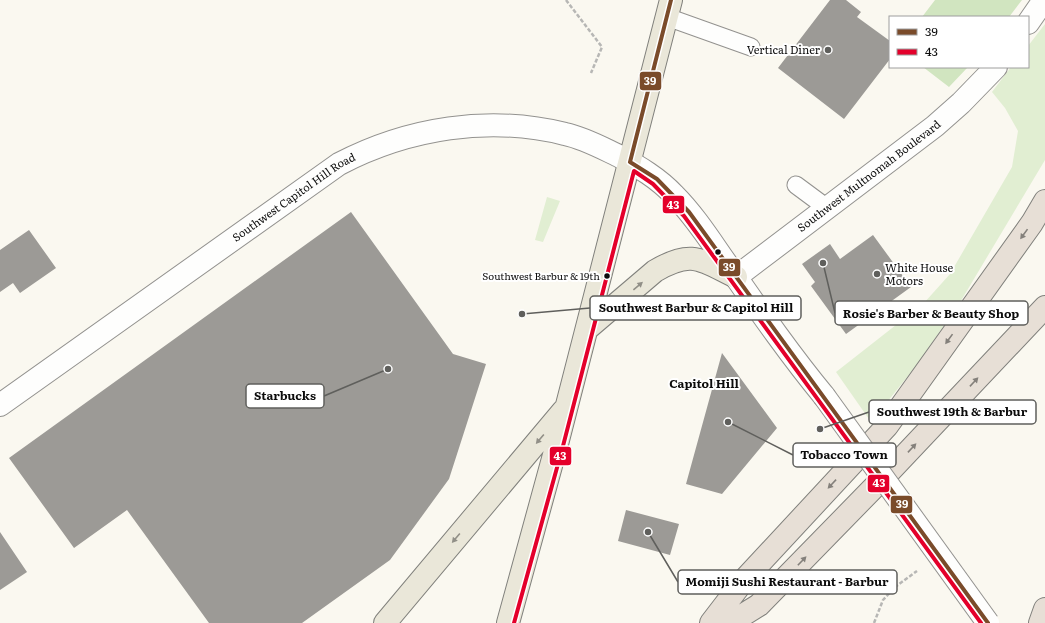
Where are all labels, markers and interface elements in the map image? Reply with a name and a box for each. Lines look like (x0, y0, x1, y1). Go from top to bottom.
legend (889, 16, 1029, 68)
text: 39 (925, 22, 938, 40)
place label: Vertical Diner (747, 41, 821, 57)
text: 43 (925, 42, 938, 60)
marker: Vertical Diner (823, 45, 833, 55)
line badge: 39 (639, 71, 662, 91)
text: 39 (644, 72, 656, 88)
street label: Southwest Multnomah Boulevard (793, 116, 944, 235)
street label: Southwest Capitol Hill Road (228, 148, 358, 245)
line badge: 43 (662, 195, 685, 214)
text: 43 (667, 196, 679, 212)
one-way arrow (1020, 228, 1028, 239)
unlabelled marker (713, 247, 723, 257)
line badge: 39 (718, 258, 741, 277)
text: 39 (723, 258, 735, 274)
place label: White House Motors (885, 259, 953, 288)
place label: Southwest Barbur & 19th (482, 268, 600, 283)
marker: White House Motors (872, 269, 882, 279)
marker: Southwest Barbur & 19th (602, 271, 612, 281)
one-way arrow (633, 282, 643, 291)
callout: Southwest Barbur & Capitol Hill (590, 296, 801, 320)
text: Southwest Barbur & Capitol Hill (599, 298, 794, 316)
callout: Rosie's Barber & Beauty Shop (835, 301, 1028, 325)
text: Rosie's Barber & Beauty Shop (843, 304, 1019, 322)
one-way arrow (944, 334, 953, 345)
district label: Capitol Hill (669, 374, 740, 392)
one-way arrow (969, 377, 979, 387)
callout: Starbucks (246, 384, 324, 408)
text: Starbucks (254, 386, 316, 404)
callout: Southwest 19th & Barbur (869, 400, 1036, 424)
text: Southwest 19th & Barbur (877, 402, 1028, 420)
one-way arrow (535, 433, 544, 444)
callout: Tobacco Town (793, 443, 896, 467)
one-way arrow (907, 443, 917, 453)
text: Tobacco Town (800, 445, 889, 463)
line badge: 43 (549, 446, 572, 466)
text: 43 (554, 447, 566, 463)
line badge: 43 (867, 474, 890, 493)
text: 43 (873, 474, 885, 490)
one-way arrow (828, 479, 837, 489)
line badge: 39 (890, 495, 913, 514)
text: 39 (896, 495, 908, 511)
one-way arrow (452, 533, 461, 544)
one-way arrow (797, 556, 807, 566)
callout: Momiji Sushi Restaurant - Barbur (678, 570, 897, 594)
text: Momiji Sushi Restaurant - Barbur (685, 572, 889, 590)

